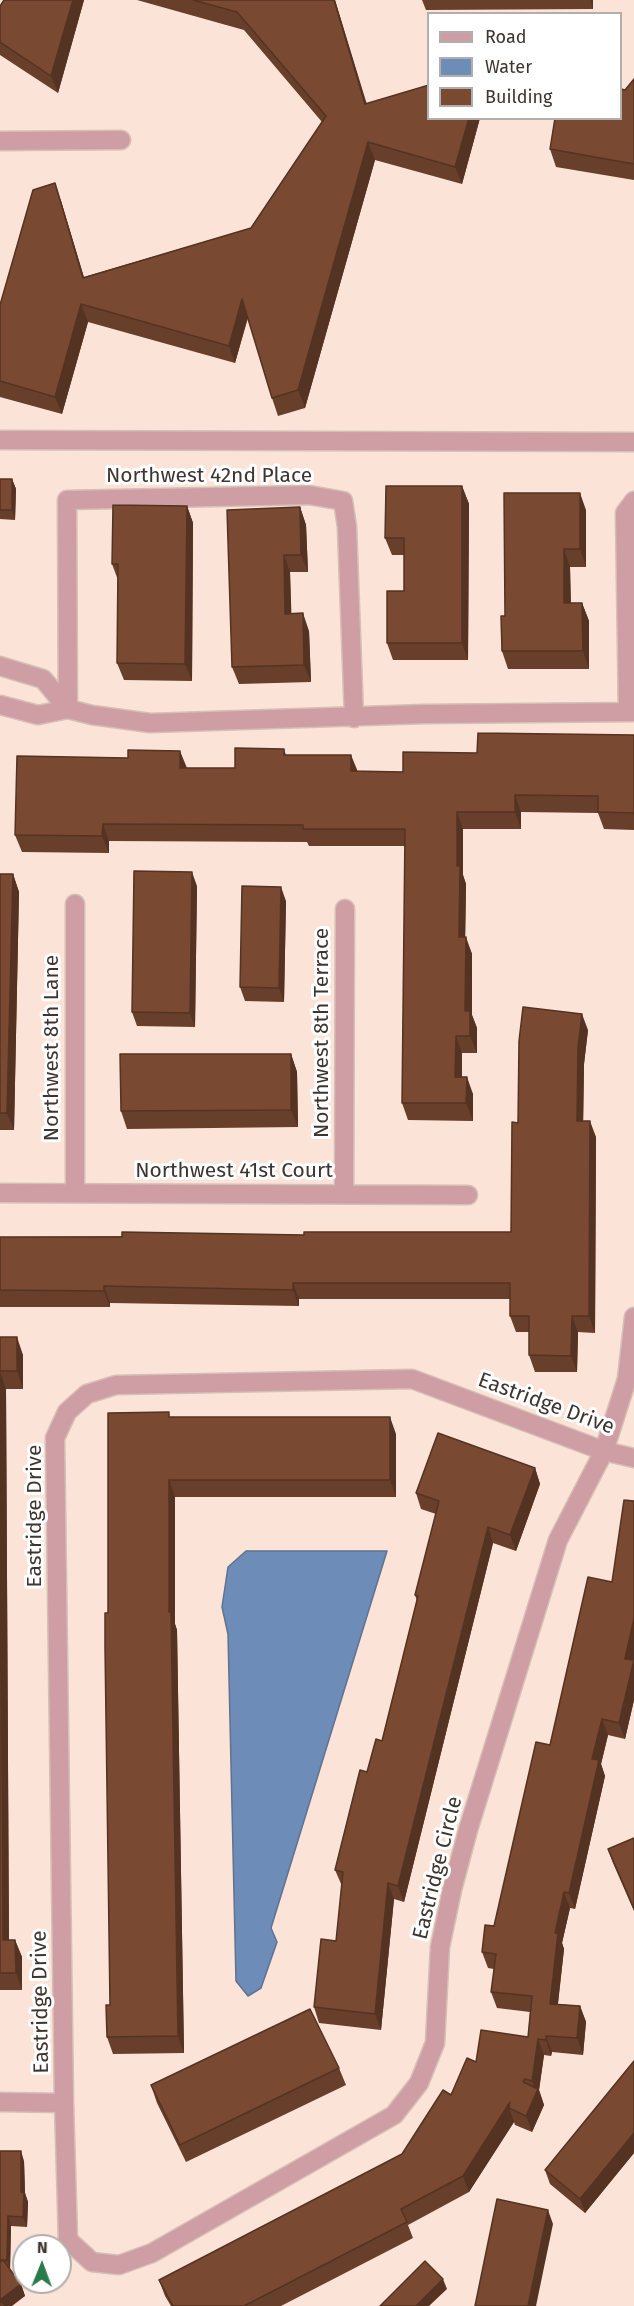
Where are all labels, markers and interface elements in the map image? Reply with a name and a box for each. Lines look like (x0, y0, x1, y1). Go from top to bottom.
legend (427, 12, 622, 120)
text: Road (485, 26, 527, 48)
text: Water (485, 56, 532, 78)
text: Building (485, 86, 552, 108)
street label: Northwest 42nd Place (106, 463, 312, 489)
street label: Northwest 8th Terrace (309, 928, 335, 1138)
street label: Northwest 8th Lane (39, 955, 65, 1141)
street label: Northwest 41st Court (135, 1158, 333, 1184)
street label: Eastridge Drive (474, 1368, 618, 1440)
street label: Eastridge Drive (22, 1444, 48, 1588)
street label: Eastridge Circle (408, 1794, 468, 1942)
street label: Eastridge Drive (27, 1930, 55, 2074)
north arrow (12, 2234, 72, 2294)
text: N (37, 2238, 48, 2257)

